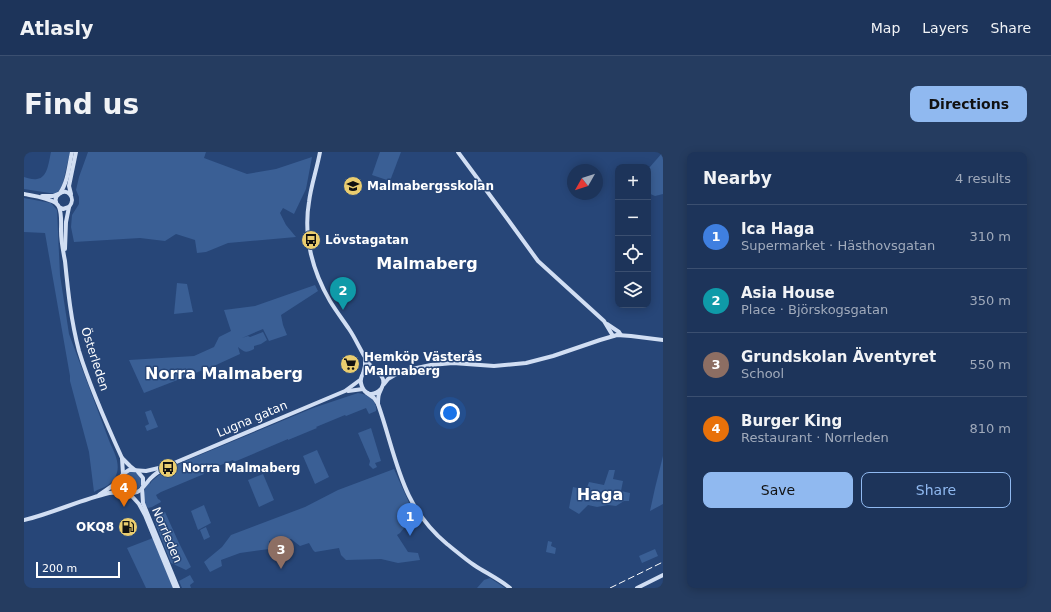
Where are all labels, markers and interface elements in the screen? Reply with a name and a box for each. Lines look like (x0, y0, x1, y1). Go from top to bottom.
text: Atlasly (20, 17, 93, 39)
text: Map (871, 20, 900, 36)
text: Layers (922, 20, 969, 36)
text: Share (991, 20, 1031, 36)
button: Directions (910, 86, 1027, 122)
text: Find us (24, 88, 139, 121)
north arrow (567, 164, 603, 200)
map controls (615, 164, 651, 308)
button: + (615, 164, 651, 200)
text: Nearby (703, 168, 772, 188)
text: 4 results (955, 171, 1011, 186)
school or university icon: Malmabergsskolan (342, 175, 364, 197)
place label: Malmabergsskolan (367, 179, 494, 193)
button: − (615, 200, 651, 236)
text: Ica Haga (741, 220, 814, 238)
bus stop icon: Lövstagatan (300, 229, 322, 251)
text: 1 (711, 229, 721, 244)
text: 310 m (969, 229, 1011, 244)
place label: Lövstagatan (325, 233, 409, 247)
button: locate (615, 236, 651, 272)
text: Supermarket · Hästhovsgatan (741, 238, 935, 253)
district label: Malmaberg (376, 254, 478, 273)
button: layers (615, 272, 651, 308)
pin: 2 (330, 277, 356, 310)
text: Asia House (741, 284, 835, 302)
text: 2 (711, 293, 721, 308)
text: 350 m (969, 293, 1011, 308)
text: Place · Björskogsgatan (741, 302, 888, 317)
street label: Österleden (78, 325, 114, 393)
text: Grundskolan Äventyret (741, 348, 936, 366)
place label: Hemköp Västerås Malmaberg (364, 350, 482, 378)
supermarket icon: Hemköp Västerås Malmaberg (339, 353, 361, 375)
text: 3 (711, 357, 721, 372)
text: 550 m (969, 357, 1011, 372)
district label: Norra Malmaberg (145, 364, 303, 383)
text: School (741, 366, 784, 381)
street label: Lugna gatan (215, 398, 289, 440)
your location (440, 403, 460, 423)
text: Burger King (741, 412, 842, 430)
text: 4 (711, 421, 721, 436)
text: 810 m (969, 421, 1011, 436)
text: Restaurant · Norrleden (741, 430, 889, 445)
bus stop icon: Norra Malmaberg (157, 457, 179, 479)
place label: Norra Malmaberg (182, 461, 300, 475)
button: Save (703, 472, 853, 508)
button: Share (861, 472, 1011, 508)
pin: 4 (111, 474, 137, 507)
district label: Haga (577, 485, 623, 504)
pin: 1 (397, 503, 423, 536)
street label: Norrleden (149, 505, 185, 565)
fuel station icon: OKQ8 (117, 516, 139, 538)
place label: OKQ8 (76, 520, 114, 534)
pin: 3 (268, 536, 294, 569)
scale bar (36, 560, 120, 579)
text: 200 m (42, 562, 77, 575)

